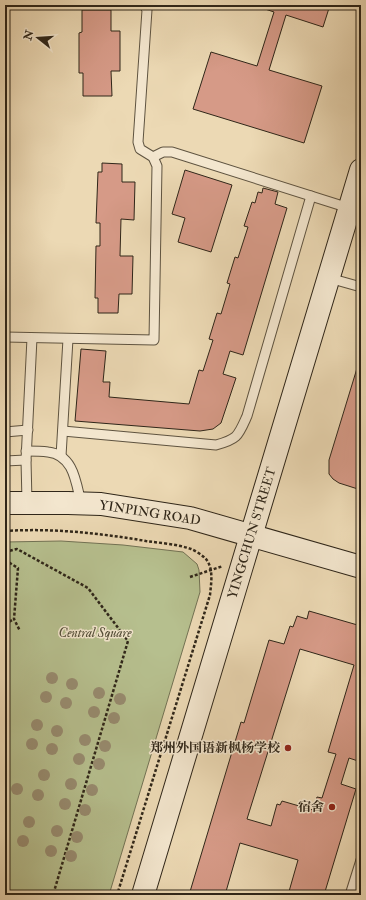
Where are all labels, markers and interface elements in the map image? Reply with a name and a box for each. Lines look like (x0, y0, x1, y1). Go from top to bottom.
north arrow (18, 18, 58, 58)
text: N (21, 28, 37, 43)
street label: YINGCHUN STREET (224, 465, 280, 601)
street label: YINPING ROAD (98, 497, 202, 529)
park label: Central Square (58, 625, 132, 641)
place label: 郑州外国语新枫杨学校 (150, 740, 280, 756)
marker: 郑州外国语新枫杨学校 (283, 743, 293, 753)
place label: 宿舍 (298, 799, 324, 815)
marker: 宿舍 (327, 802, 337, 812)

